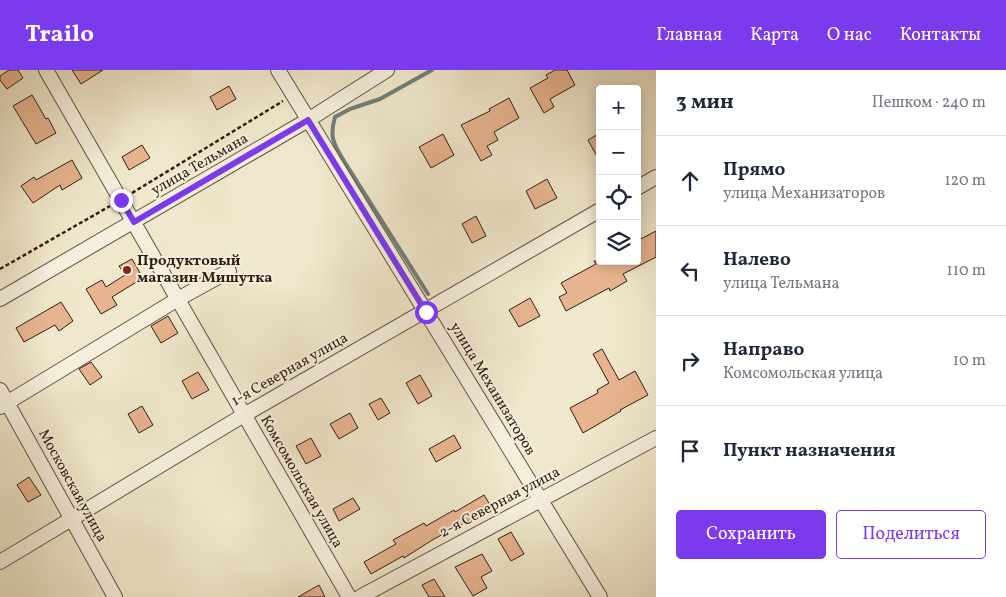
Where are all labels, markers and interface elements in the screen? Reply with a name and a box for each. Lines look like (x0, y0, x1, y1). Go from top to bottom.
text: Trailo (25, 18, 94, 52)
text: Главная (656, 23, 722, 48)
text: Карта (750, 23, 799, 48)
text: О нас (827, 23, 872, 48)
text: Контакты (900, 23, 981, 48)
map controls (596, 85, 641, 265)
button: + (596, 85, 641, 130)
text: 3 мин (676, 88, 734, 117)
text: Пешком · 240 m (872, 92, 986, 114)
street label: улица Тельмана (147, 129, 253, 201)
button: − (596, 130, 641, 175)
text: Прямо (723, 157, 785, 183)
icon: ahead (676, 167, 704, 195)
text: 120 m (944, 170, 986, 192)
button: locate (596, 175, 641, 220)
text: улица Механизаторов (723, 183, 885, 205)
route end (110, 189, 133, 212)
button: layers (596, 220, 641, 265)
text: Налево (723, 247, 791, 273)
place label: Продуктовый магазин Мишутка (137, 251, 273, 289)
icon: left (676, 257, 704, 285)
text: 110 m (947, 260, 986, 282)
marker: Продуктовый магазин Мишутка (121, 264, 133, 276)
text: улица Тельмана (723, 273, 840, 295)
route start (415, 301, 438, 324)
street label: улица Механизаторов (444, 318, 540, 460)
street label: 1-я Северная улица (228, 328, 352, 412)
text: Направо (723, 337, 805, 363)
icon: right (676, 347, 704, 375)
text: 10 m (953, 350, 986, 372)
text: Комсомольская улица (723, 363, 883, 385)
street label: Комсомольская улица (254, 412, 348, 552)
street label: Московская улица (32, 426, 112, 546)
icon: arrive (676, 437, 704, 465)
text: Пункт назначения (723, 438, 896, 464)
street label: 2-я Северная улица (436, 462, 564, 544)
button: Сохранить (676, 510, 826, 559)
button: Поделиться (836, 510, 986, 559)

